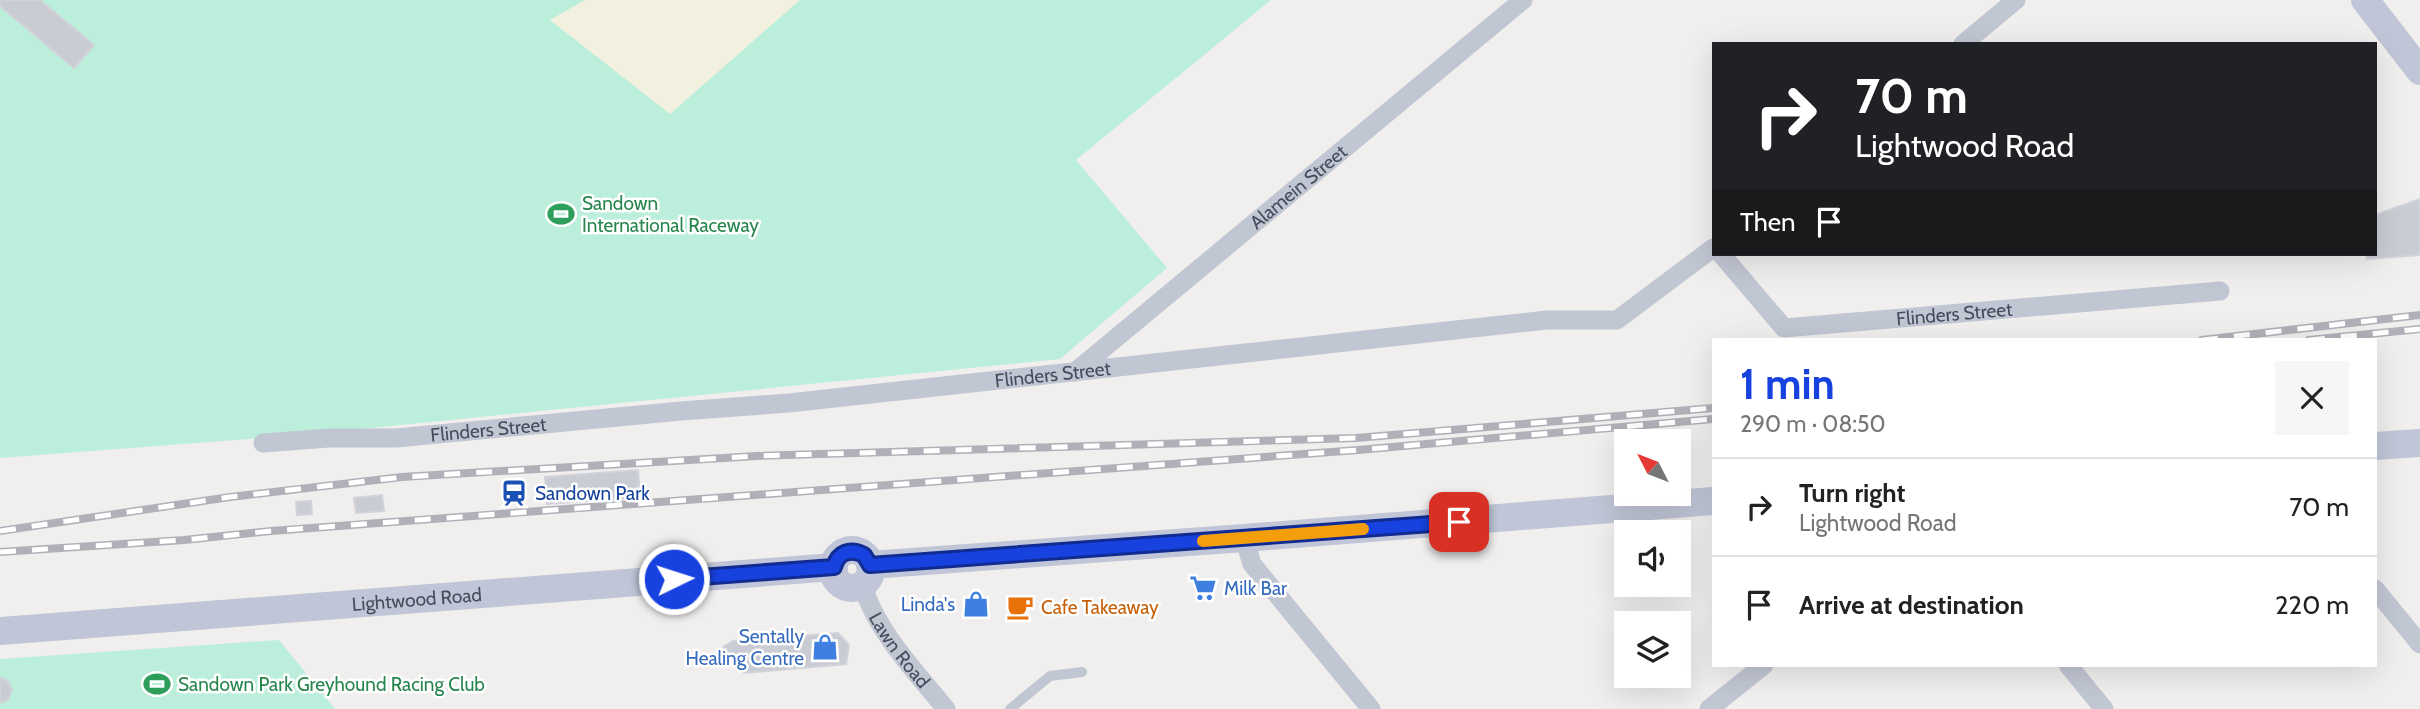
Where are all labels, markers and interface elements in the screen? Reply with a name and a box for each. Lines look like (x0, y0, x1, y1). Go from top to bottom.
text: 70 m (1855, 66, 1968, 125)
icon: right (1740, 70, 1831, 161)
text: Lightwood Road (1855, 126, 2074, 165)
street label: Alamein Street (1245, 139, 1352, 234)
place label: Sandown International Raceway (582, 192, 759, 237)
sports icon: Sandown International Raceway (546, 199, 576, 229)
icon: arrive (1810, 203, 1848, 241)
text: Then (1740, 206, 1796, 238)
street label: Flinders Street (1895, 297, 2014, 330)
street label: Flinders Street (994, 356, 1112, 392)
text: 1 min (1740, 358, 1835, 410)
button: close (2275, 361, 2349, 435)
text: 290 m · 08:50 (1740, 410, 1886, 438)
street label: Flinders Street (429, 412, 548, 446)
north arrow (1614, 429, 1690, 506)
map controls (1614, 429, 1691, 688)
text: Turn right (1799, 477, 1905, 509)
station icon: Sandown Park (499, 478, 529, 508)
place label: Sandown Park (535, 482, 650, 505)
icon: right (1740, 488, 1778, 526)
text: 70 m (2289, 491, 2349, 523)
pin (1429, 492, 1489, 552)
icon: arrive (1440, 503, 1478, 541)
text: Lightwood Road (1799, 509, 1957, 537)
button: sound (1614, 520, 1691, 597)
position arrow (637, 542, 711, 616)
supermarket icon: Milk Bar (1188, 573, 1218, 603)
place label: Milk Bar (1224, 577, 1287, 600)
street label: Lightwood Road (351, 583, 483, 615)
icon: arrive (1740, 586, 1778, 624)
shop icon: Linda's (961, 589, 991, 619)
text: Arrive at destination (1799, 589, 2024, 621)
text: 220 m (2275, 589, 2349, 621)
cafe icon: Cafe Takeaway (1005, 592, 1035, 622)
place label: Linda's (901, 593, 955, 616)
place label: Cafe Takeaway (1041, 596, 1159, 619)
street label: Lawn Road (864, 608, 935, 692)
button: layers (1614, 611, 1691, 688)
place label: Sentally Healing Centre (686, 625, 804, 670)
shop icon: Sentally Healing Centre (810, 632, 840, 662)
sports icon: Sandown Park Greyhound Racing Club (142, 669, 172, 699)
place label: Sandown Park Greyhound Racing Club (178, 673, 485, 696)

